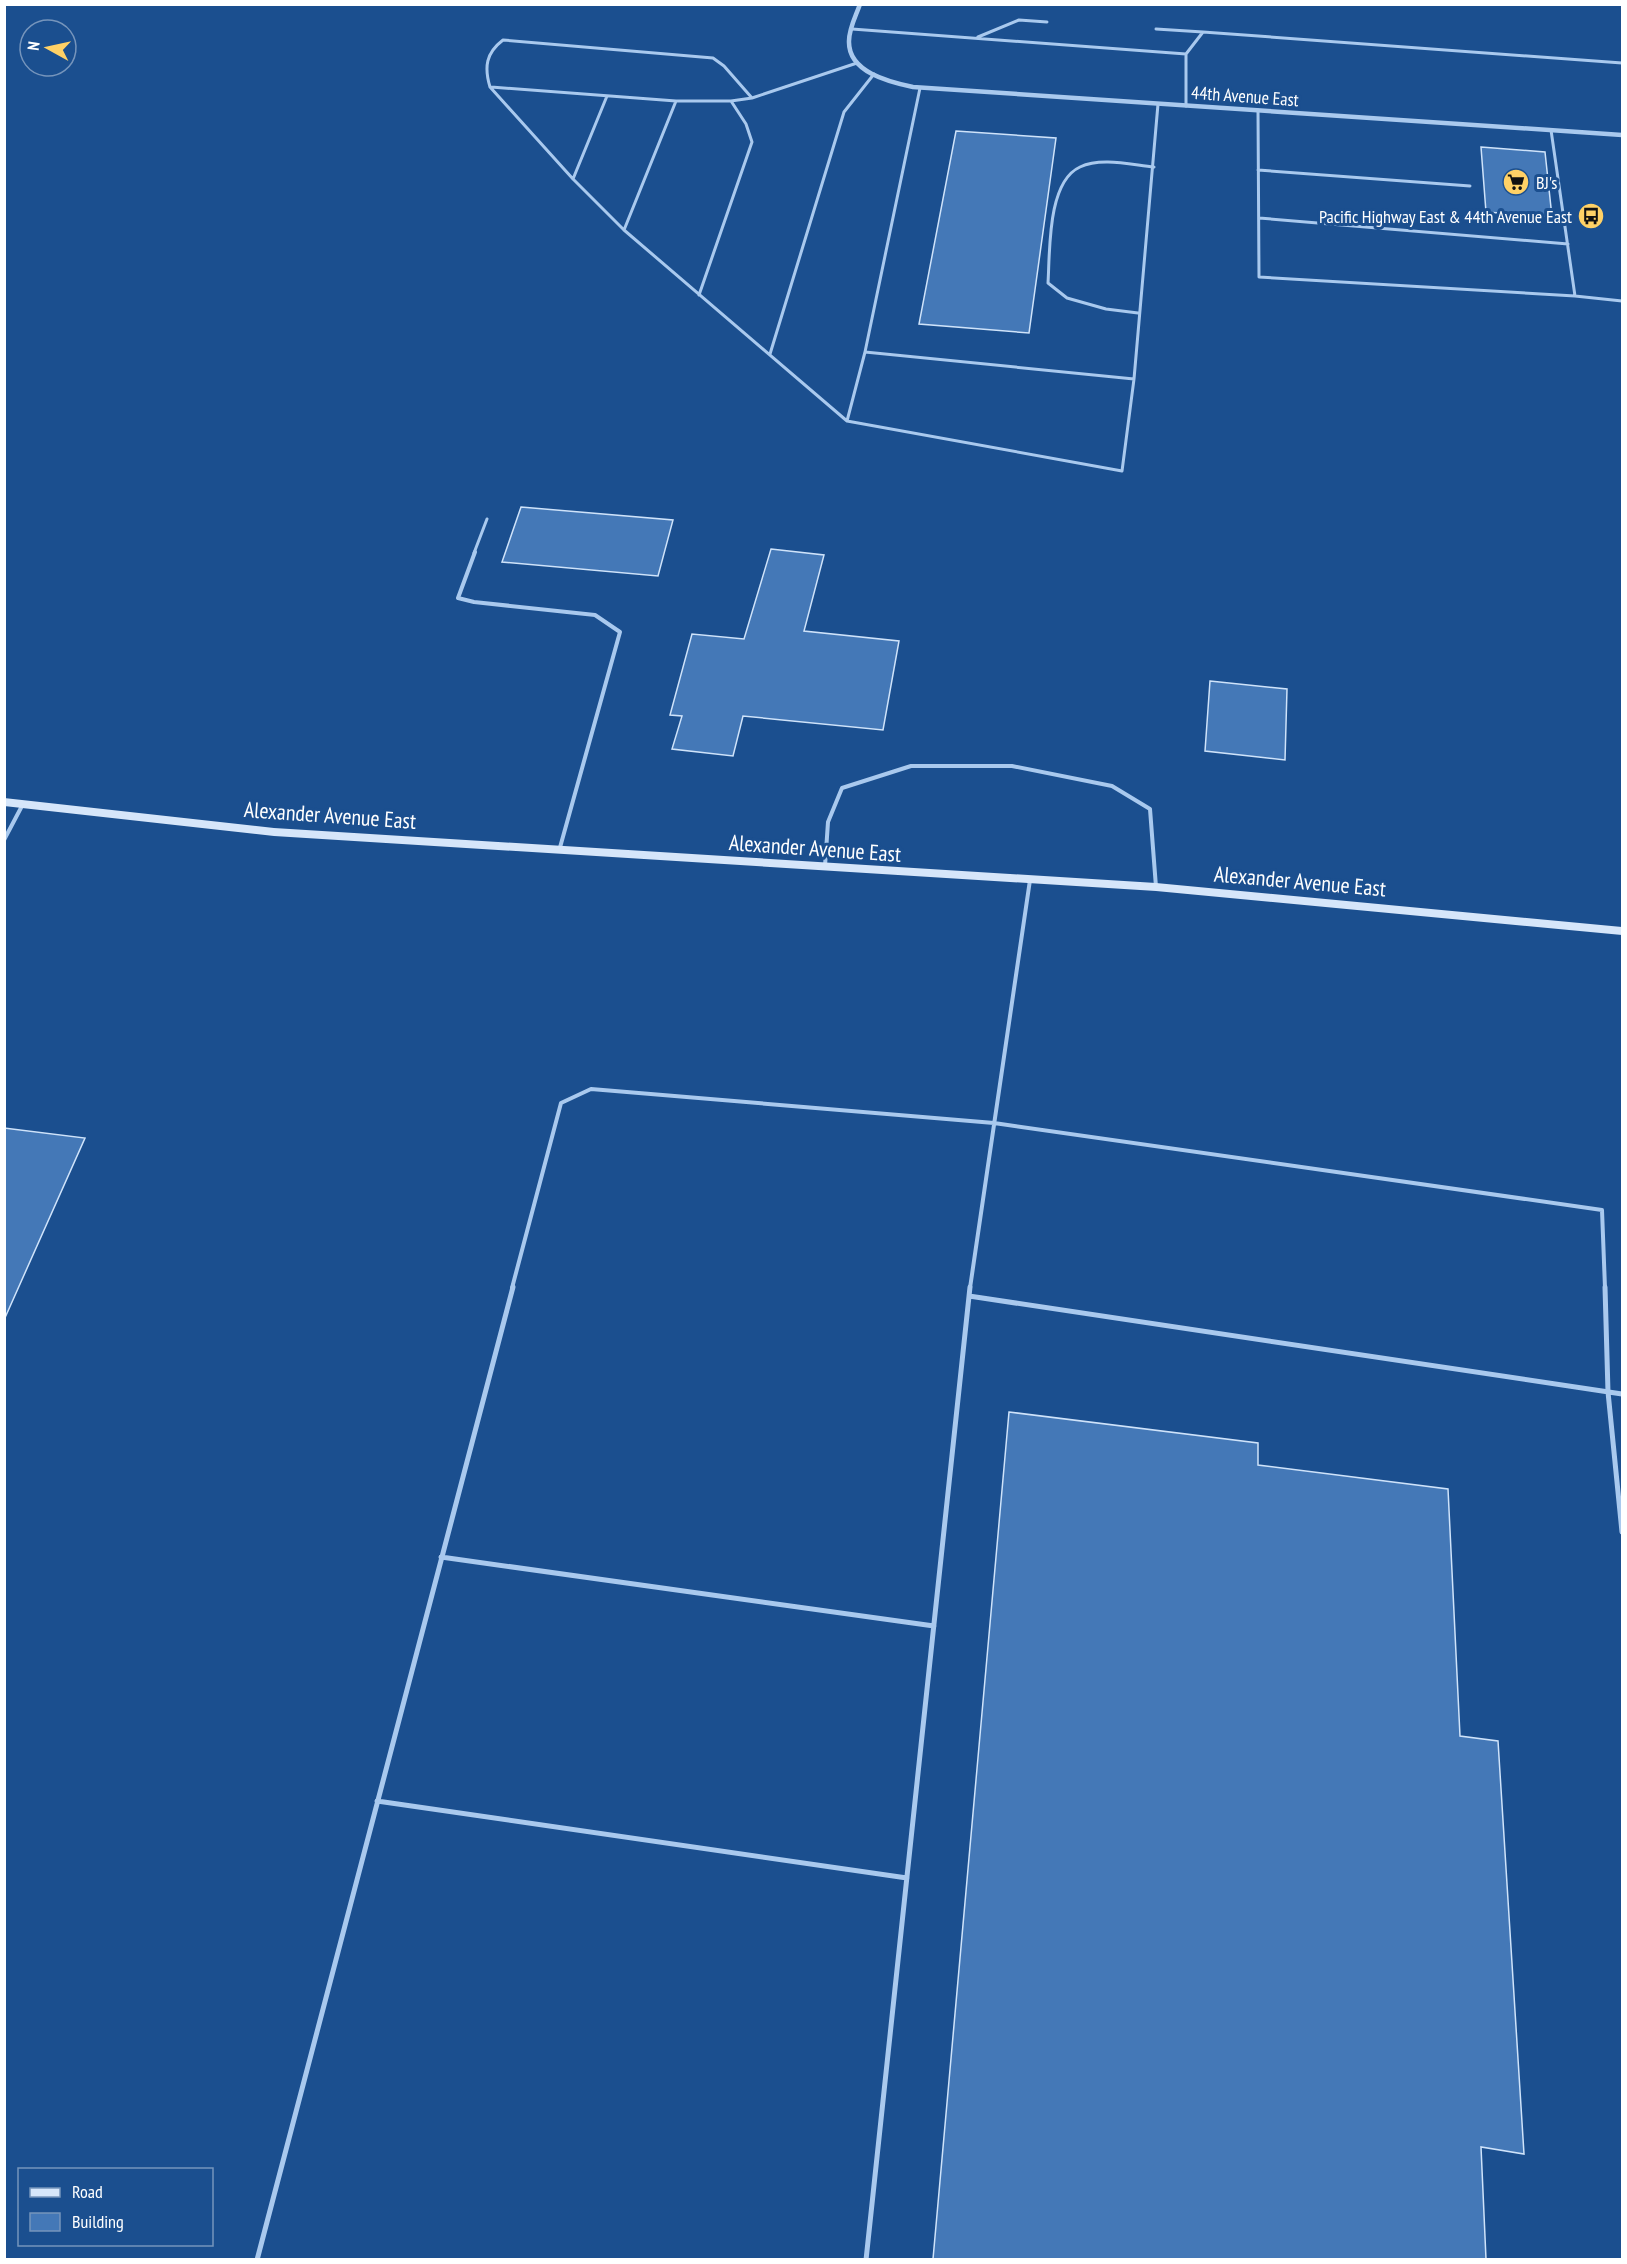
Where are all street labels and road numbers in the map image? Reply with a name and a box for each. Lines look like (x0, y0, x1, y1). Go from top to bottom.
street label: 44th Avenue East (1190, 81, 1300, 111)
street label: Alexander Avenue East (243, 795, 417, 835)
street label: Alexander Avenue East (728, 828, 902, 868)
street label: Alexander Avenue East (1213, 860, 1387, 902)

